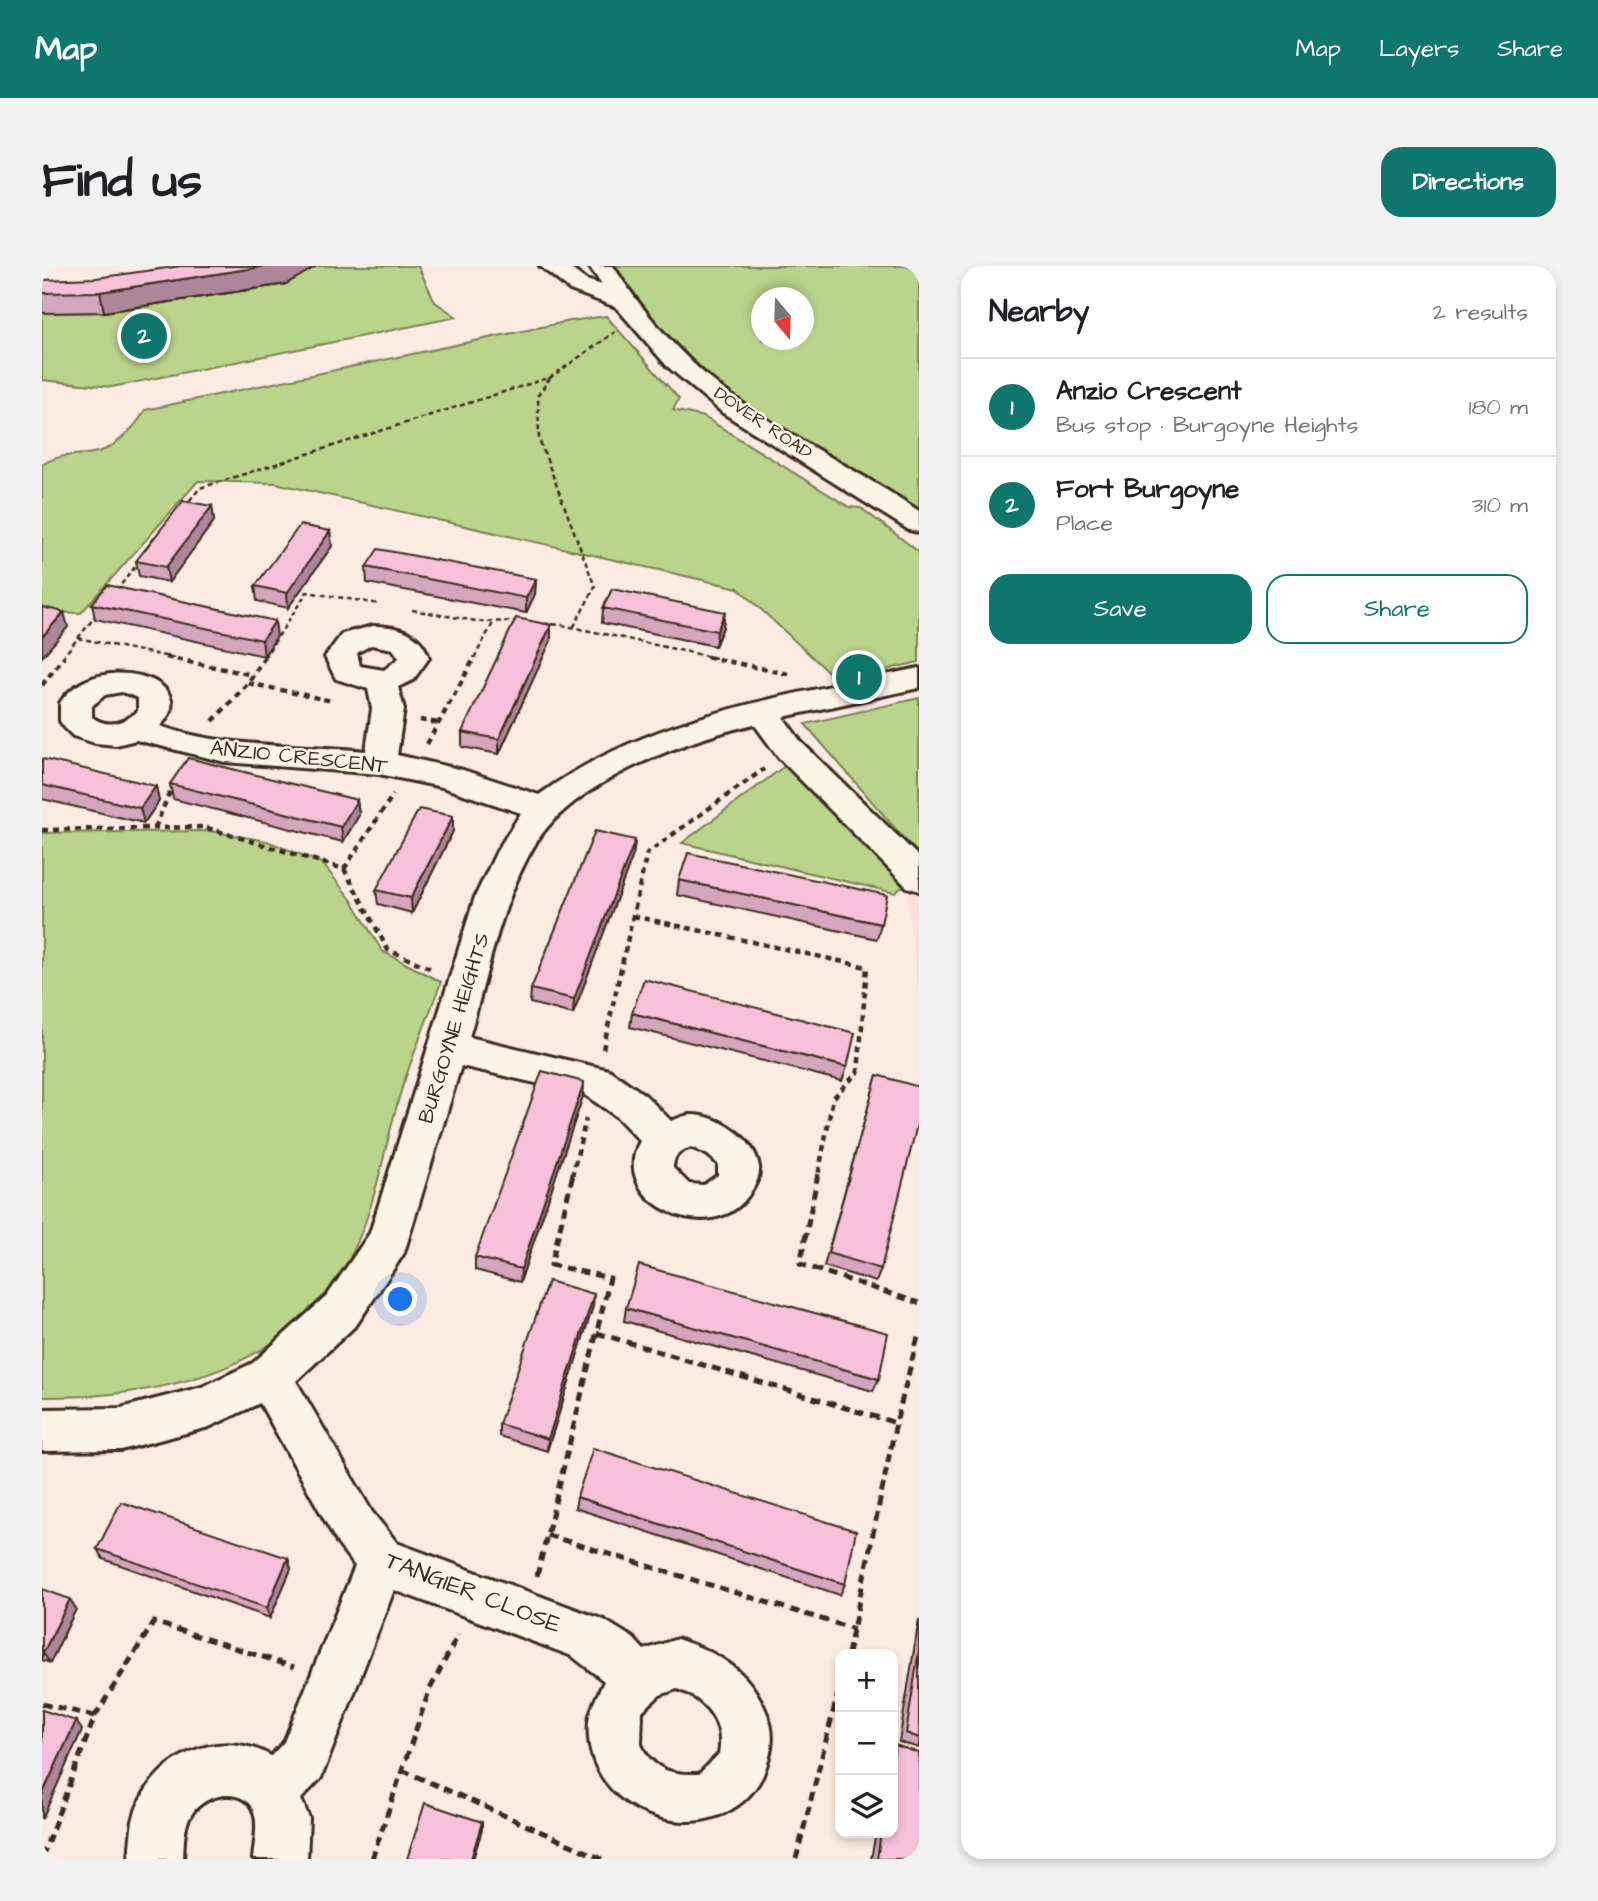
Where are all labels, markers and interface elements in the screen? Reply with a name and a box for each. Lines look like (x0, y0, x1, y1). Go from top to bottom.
text: Map (35, 26, 97, 72)
text: Map (1296, 32, 1341, 66)
text: Layers (1379, 32, 1459, 66)
text: Share (1497, 32, 1563, 66)
button: Directions (1381, 147, 1556, 217)
text: Find us (42, 148, 202, 216)
north arrow (751, 287, 814, 350)
text: Nearby (989, 291, 1089, 333)
text: 2 results (1433, 296, 1528, 328)
pin: 2 (121, 310, 167, 362)
text: Anzio Crescent (1056, 373, 1241, 409)
street label: DOVER ROAD (709, 381, 817, 465)
text: 1 (1011, 391, 1013, 423)
text: 180 m (1469, 391, 1528, 423)
text: Bus stop · Burgoyne Heights (1056, 409, 1358, 441)
text: Fort Burgoyne (1056, 471, 1239, 507)
text: 2 (1005, 489, 1019, 521)
text: 310 m (1472, 489, 1528, 521)
text: Place (1056, 507, 1113, 539)
button: Save (989, 574, 1252, 644)
button: Share (1266, 574, 1528, 644)
pin: 1 (836, 651, 882, 703)
street label: ANZIO CRESCENT (209, 733, 390, 781)
street label: BURGOYNE HEIGHTS (411, 929, 497, 1127)
your location (383, 1282, 417, 1316)
street label: TANGIER CLOSE (380, 1544, 566, 1642)
map controls (835, 1649, 898, 1838)
button: + (835, 1649, 898, 1712)
button: − (835, 1712, 898, 1775)
button: layers (835, 1775, 898, 1838)

